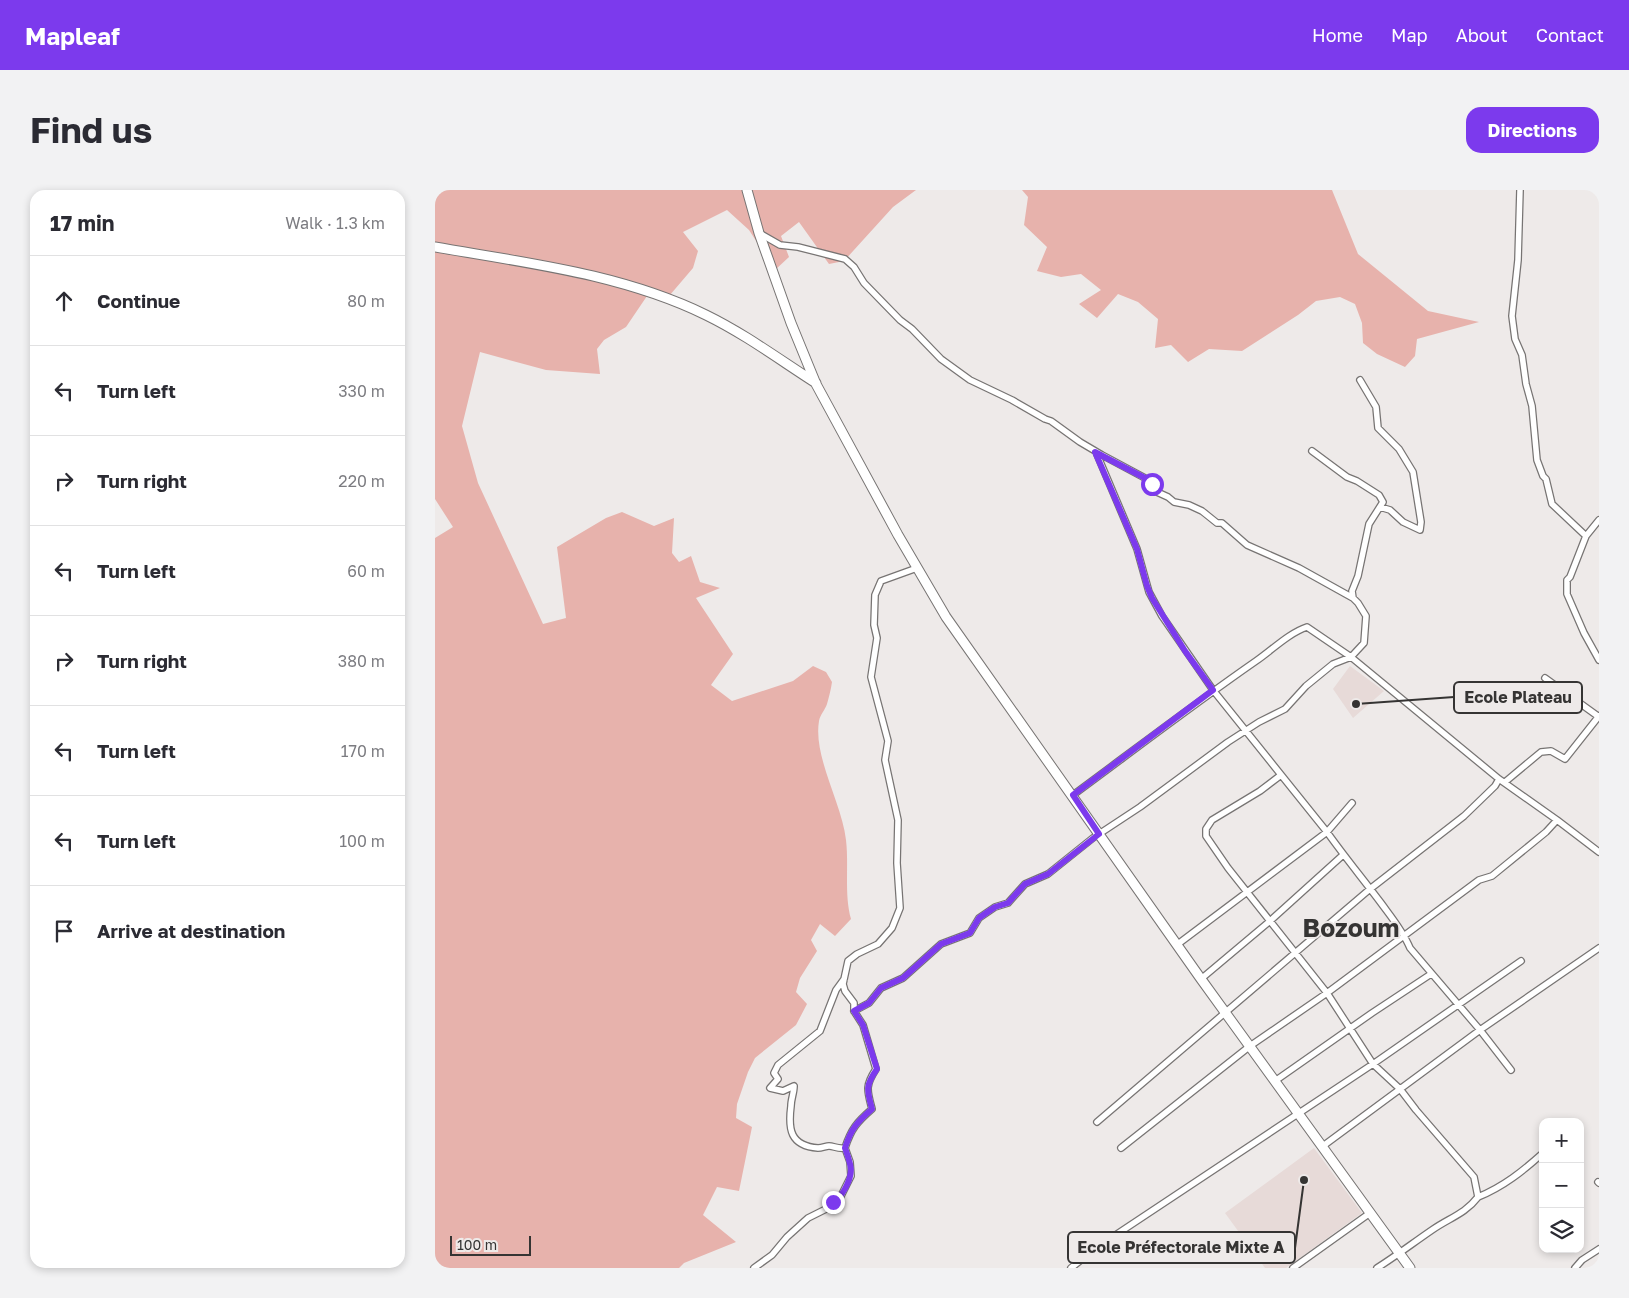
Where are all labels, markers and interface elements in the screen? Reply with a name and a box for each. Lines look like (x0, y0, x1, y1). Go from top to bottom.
text: Mapleaf (25, 21, 120, 50)
text: Home (1312, 24, 1363, 46)
text: Map (1391, 24, 1428, 46)
text: About (1456, 24, 1508, 46)
text: Contact (1536, 24, 1604, 46)
button: Directions (1466, 107, 1599, 153)
text: Find us (30, 109, 152, 151)
text: 17 min (50, 210, 114, 236)
text: Walk · 1.3 km (285, 213, 385, 233)
icon: ahead (50, 287, 78, 315)
text: Continue (97, 289, 180, 312)
text: 80 m (347, 291, 385, 311)
icon: left (50, 377, 78, 405)
text: Turn left (97, 379, 176, 402)
text: 330 m (338, 381, 385, 401)
icon: right (50, 467, 78, 495)
text: Turn right (97, 469, 187, 492)
text: 220 m (338, 471, 385, 491)
route start (1141, 473, 1164, 496)
icon: left (50, 557, 78, 585)
text: Turn left (97, 559, 176, 582)
text: 60 m (347, 561, 385, 581)
icon: right (50, 647, 78, 675)
text: Turn right (97, 649, 187, 672)
text: 380 m (338, 651, 385, 671)
callout: Ecole Plateau (1454, 682, 1582, 713)
text: Ecole Plateau (1464, 687, 1572, 707)
icon: left (50, 737, 78, 765)
text: Turn left (97, 739, 176, 762)
text: 170 m (341, 741, 385, 761)
icon: left (50, 827, 78, 855)
text: Turn left (97, 829, 176, 852)
text: 100 m (339, 831, 385, 851)
district label: Bozoum (1303, 912, 1399, 943)
icon: arrive (50, 917, 78, 945)
text: Arrive at destination (97, 919, 285, 942)
map controls (1539, 1118, 1584, 1253)
button: + (1539, 1118, 1584, 1163)
button: − (1539, 1163, 1584, 1208)
route end (822, 1191, 845, 1214)
button: layers (1539, 1208, 1584, 1253)
callout: Ecole Préfectorale Mixte A (1068, 1232, 1295, 1263)
scale bar (450, 1233, 531, 1256)
text: 100 m (457, 1236, 497, 1253)
text: Ecole Préfectorale Mixte A (1077, 1237, 1285, 1257)

